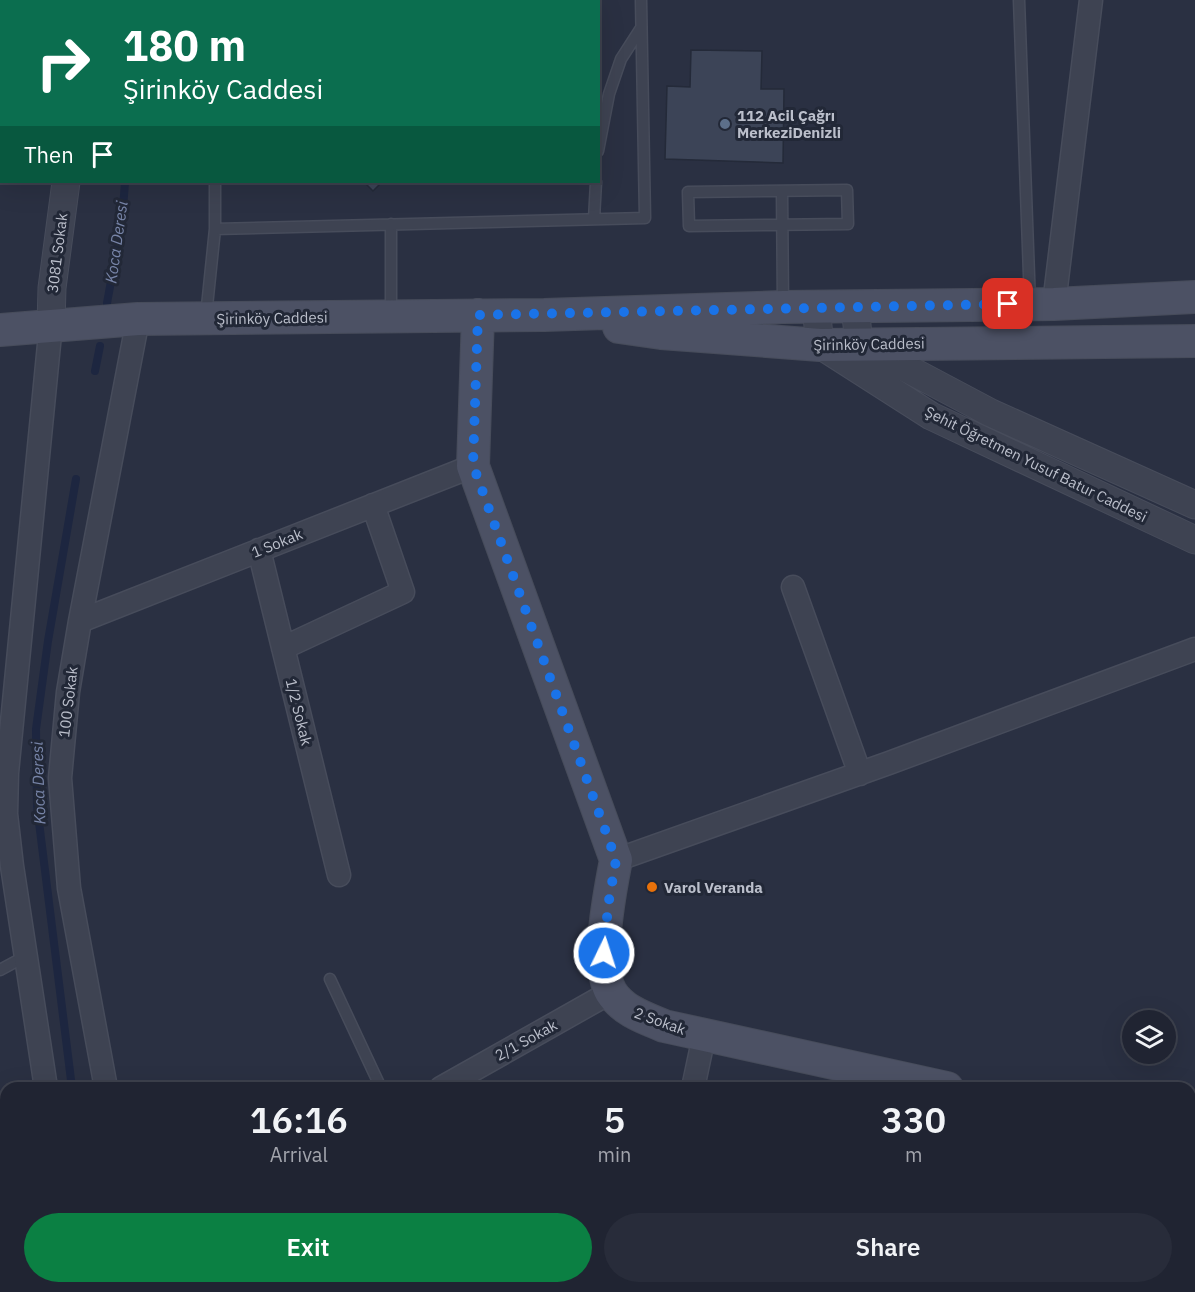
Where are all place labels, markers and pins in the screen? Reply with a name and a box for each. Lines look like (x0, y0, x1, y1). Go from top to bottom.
place label: 112 Acil Çağrı MerkeziDenizli (737, 106, 841, 142)
marker: 112 Acil Çağrı MerkeziDenizli (718, 117, 732, 131)
pin (982, 278, 1033, 329)
place label: Varol Veranda (664, 878, 763, 897)
marker: Varol Veranda (645, 880, 659, 894)

